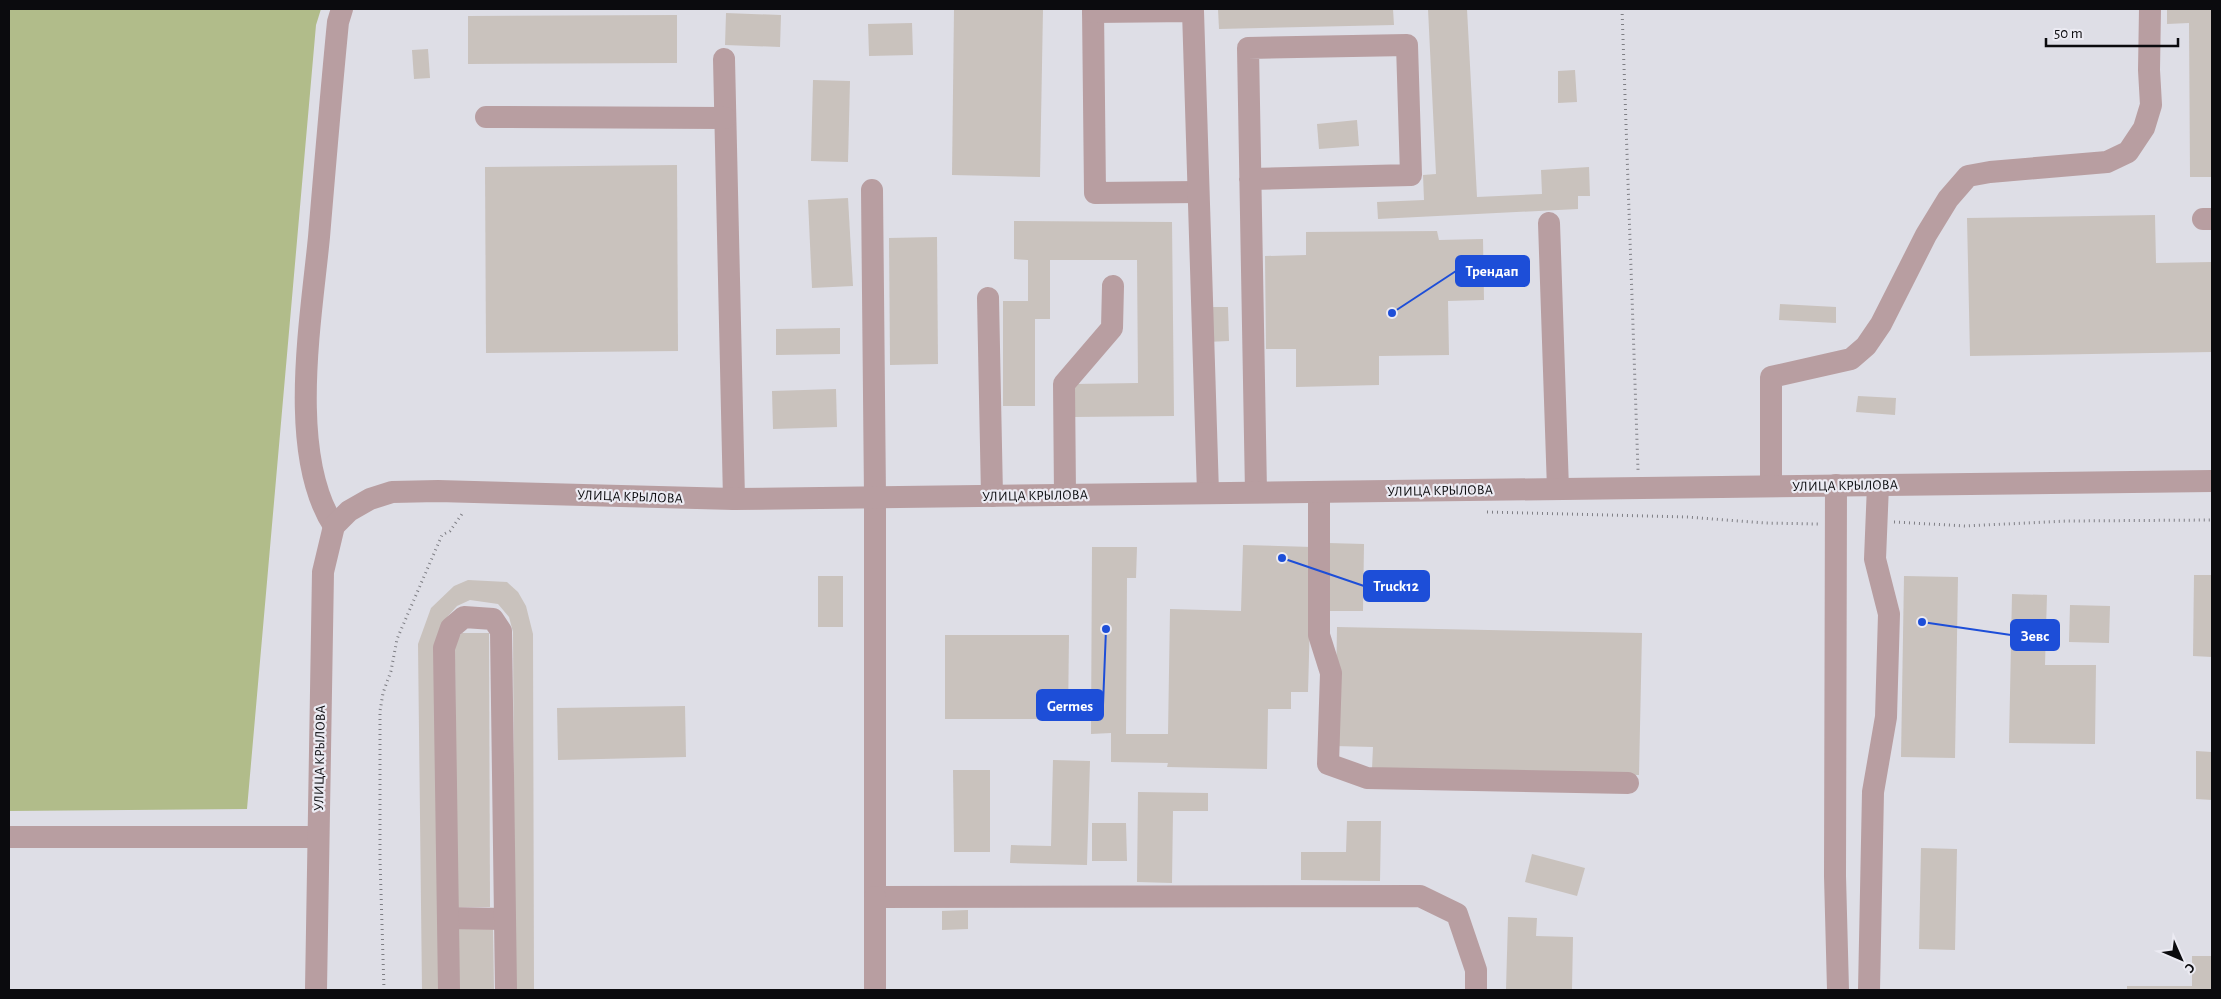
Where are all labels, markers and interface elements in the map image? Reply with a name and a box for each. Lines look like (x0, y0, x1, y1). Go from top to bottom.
scale bar (2046, 15, 2178, 47)
text: 50 m (2054, 26, 2083, 41)
callout: Трендап (1456, 256, 1529, 286)
text: Трендап (1466, 264, 1519, 279)
street label: УЛИЦА КРЫЛОВА (1792, 478, 1898, 494)
street label: УЛИЦА КРЫЛОВА (1387, 483, 1493, 499)
street label: УЛИЦА КРЫЛОВА (577, 488, 683, 506)
street label: УЛИЦА КРЫЛОВА (982, 488, 1088, 504)
callout: Truck12 (1364, 571, 1429, 601)
text: Truck12 (1373, 579, 1419, 594)
callout: Зевс (2011, 620, 2059, 650)
text: Зевс (2021, 629, 2049, 644)
callout: Germes (1037, 690, 1103, 720)
text: Germes (1047, 699, 1093, 714)
street label: УЛИЦА КРЫЛОВА (312, 705, 328, 811)
north arrow (2156, 934, 2206, 984)
text: С (2182, 960, 2197, 975)

